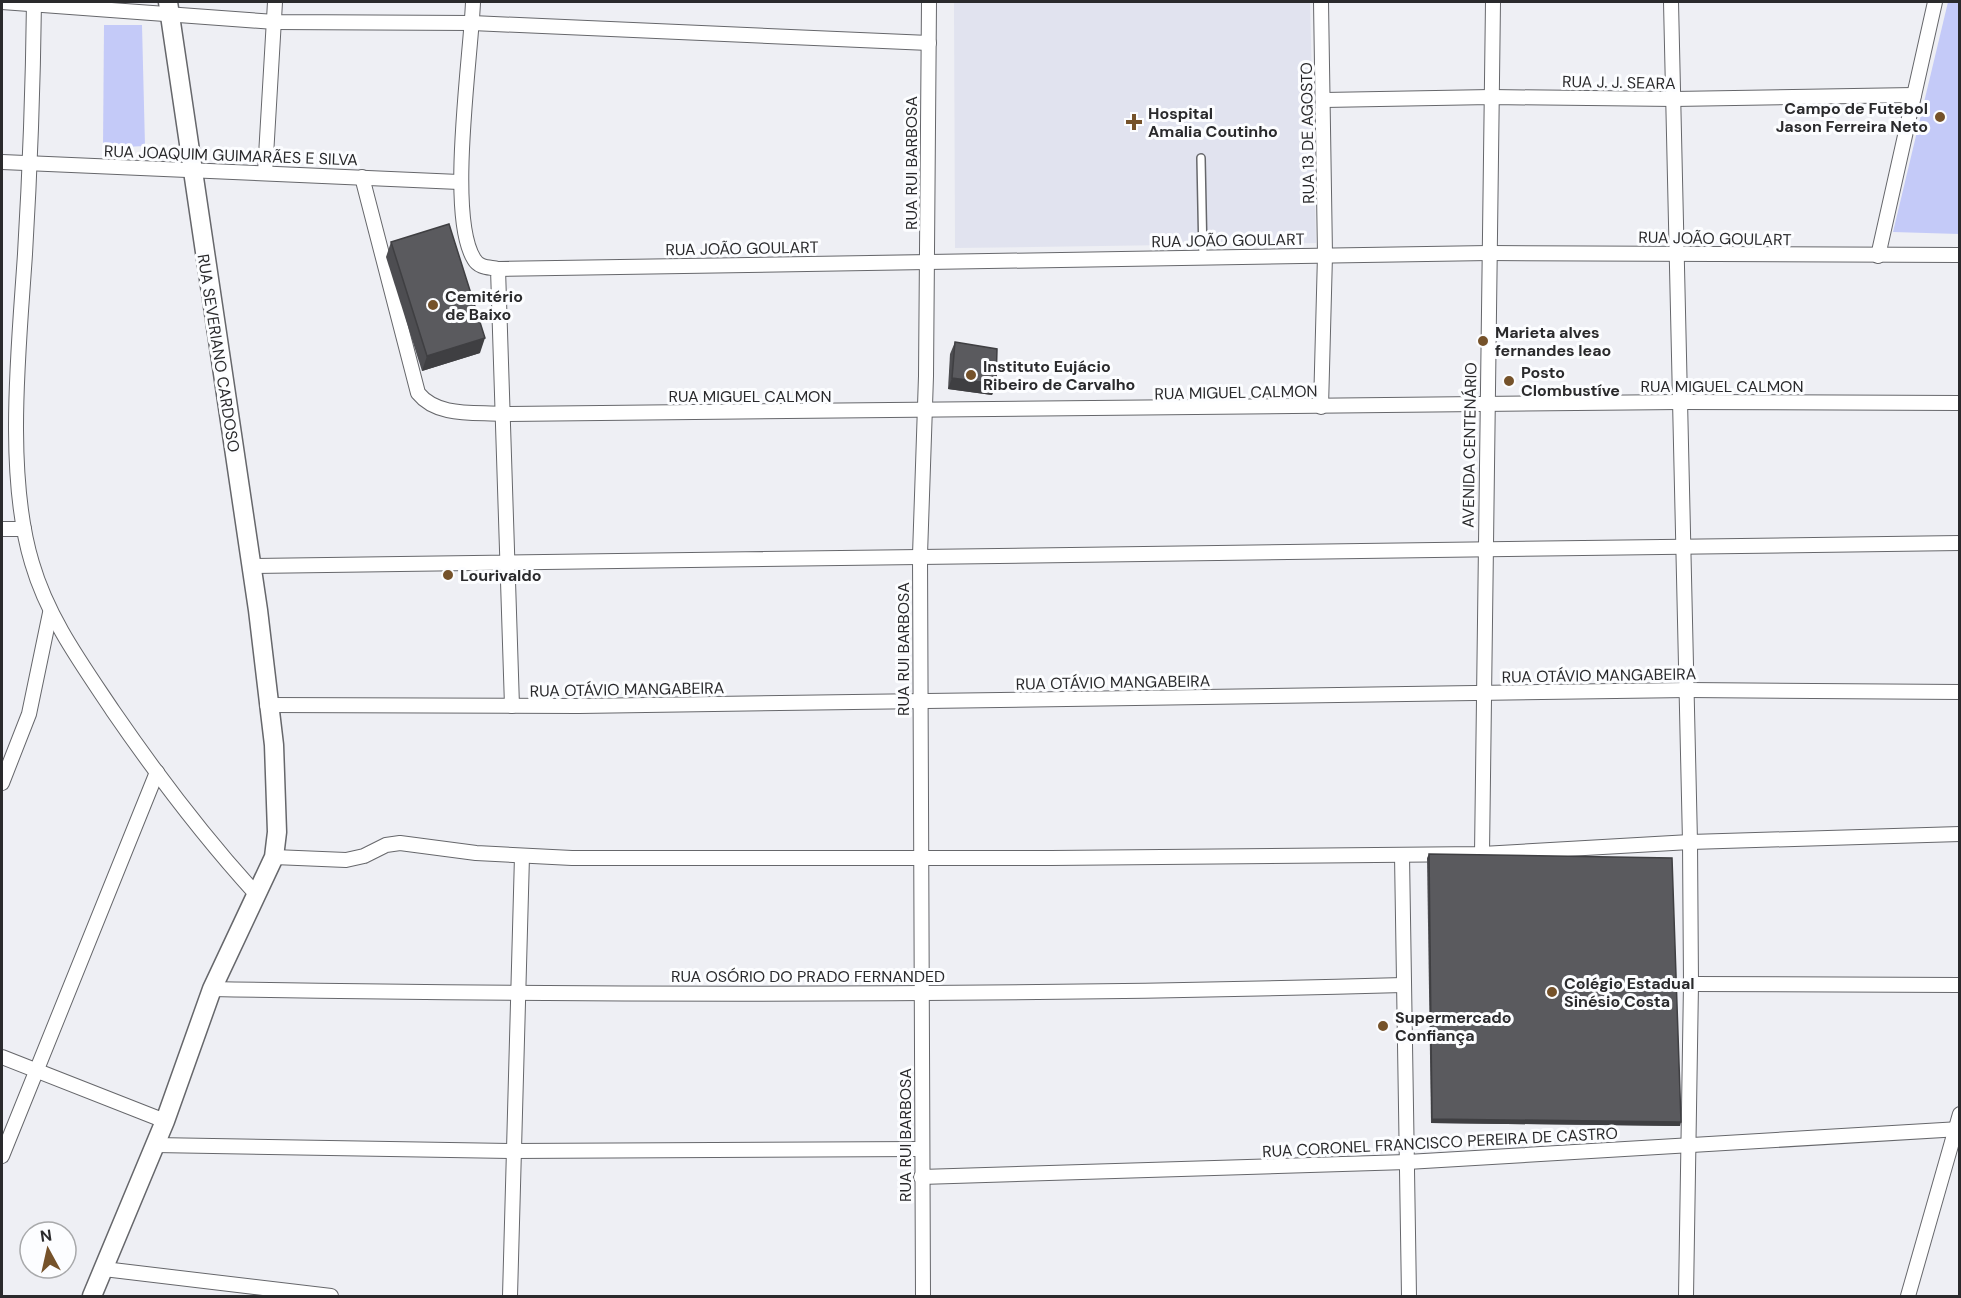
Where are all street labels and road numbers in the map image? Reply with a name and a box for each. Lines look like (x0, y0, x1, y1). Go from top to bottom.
street label: RUA 13 DE AGOSTO (1296, 62, 1319, 204)
street label: RUA J. J. SEARA (1562, 71, 1676, 94)
street label: RUA RUI BARBOSA (901, 96, 922, 230)
street label: RUA JOAQUIM GUIMARÃES E SILVA (104, 141, 359, 170)
street label: RUA JOÃO GOULART (1638, 227, 1792, 250)
street label: RUA JOÃO GOULART (1151, 229, 1305, 252)
street label: RUA JOÃO GOULART (665, 237, 819, 260)
street label: RUA SEVERIANO CARDOSO (192, 252, 245, 454)
street label: AVENIDA CENTENÁRIO (1458, 362, 1481, 528)
street label: RUA MIGUEL CALMON (1640, 376, 1804, 397)
street label: RUA MIGUEL CALMON (1154, 381, 1318, 404)
street label: RUA MIGUEL CALMON (668, 386, 832, 407)
street label: RUA RUI BARBOSA (893, 582, 914, 716)
street label: RUA OTÁVIO MANGABEIRA (1502, 663, 1697, 688)
street label: RUA OTÁVIO MANGABEIRA (1016, 670, 1211, 695)
street label: RUA OTÁVIO MANGABEIRA (530, 677, 725, 702)
street label: RUA OSÓRIO DO PRADO FERNANDED (671, 966, 945, 987)
street label: RUA RUI BARBOSA (895, 1068, 916, 1202)
street label: RUA CORONEL FRANCISCO PEREIRA DE CASTRO (1262, 1123, 1618, 1162)

